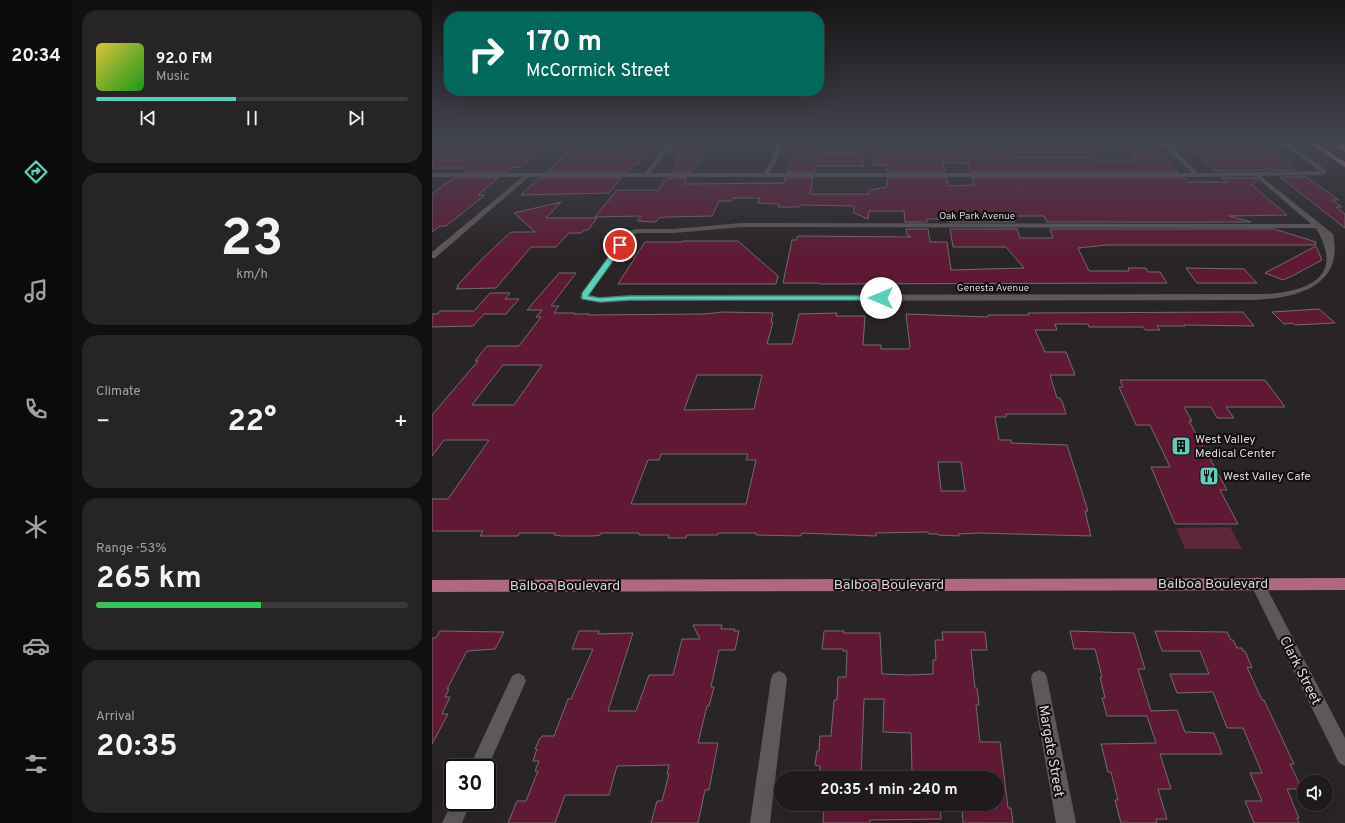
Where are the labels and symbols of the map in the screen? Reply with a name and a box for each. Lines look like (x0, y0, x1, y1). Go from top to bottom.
street label: Oak Park Avenue (939, 210, 1015, 223)
pin (603, 228, 637, 262)
position arrow (860, 277, 902, 319)
street label: Genesta Avenue (957, 282, 1029, 295)
place label: West Valley Medical Center (1195, 432, 1276, 462)
building icon: West Valley Medical Center (1170, 435, 1192, 457)
restaurant icon: West Valley Cafe (1198, 465, 1220, 487)
place label: West Valley Cafe (1223, 469, 1311, 485)
street label: Balboa Boulevard (1158, 576, 1268, 593)
street label: Balboa Boulevard (834, 577, 944, 594)
street label: Balboa Boulevard (510, 578, 620, 595)
street label: Clark Street (1275, 633, 1324, 708)
street label: Margate Street (1034, 704, 1067, 799)
speed limit sign: 30 (444, 759, 496, 811)

